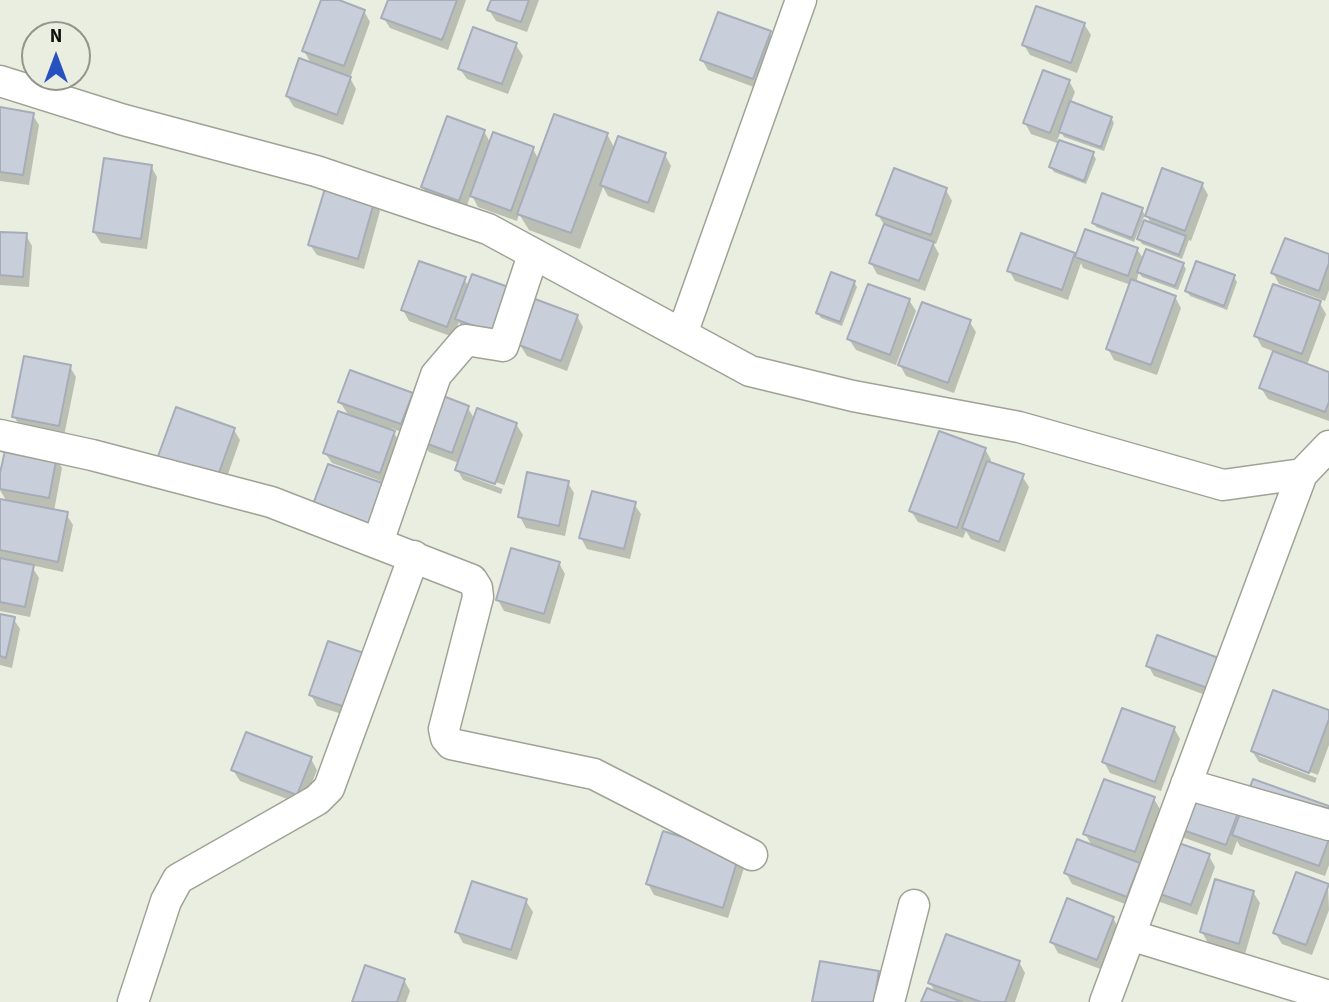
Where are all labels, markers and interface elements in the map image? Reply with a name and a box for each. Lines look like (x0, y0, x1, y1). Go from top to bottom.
north arrow (21, 21, 91, 91)
text: N (50, 23, 62, 50)

